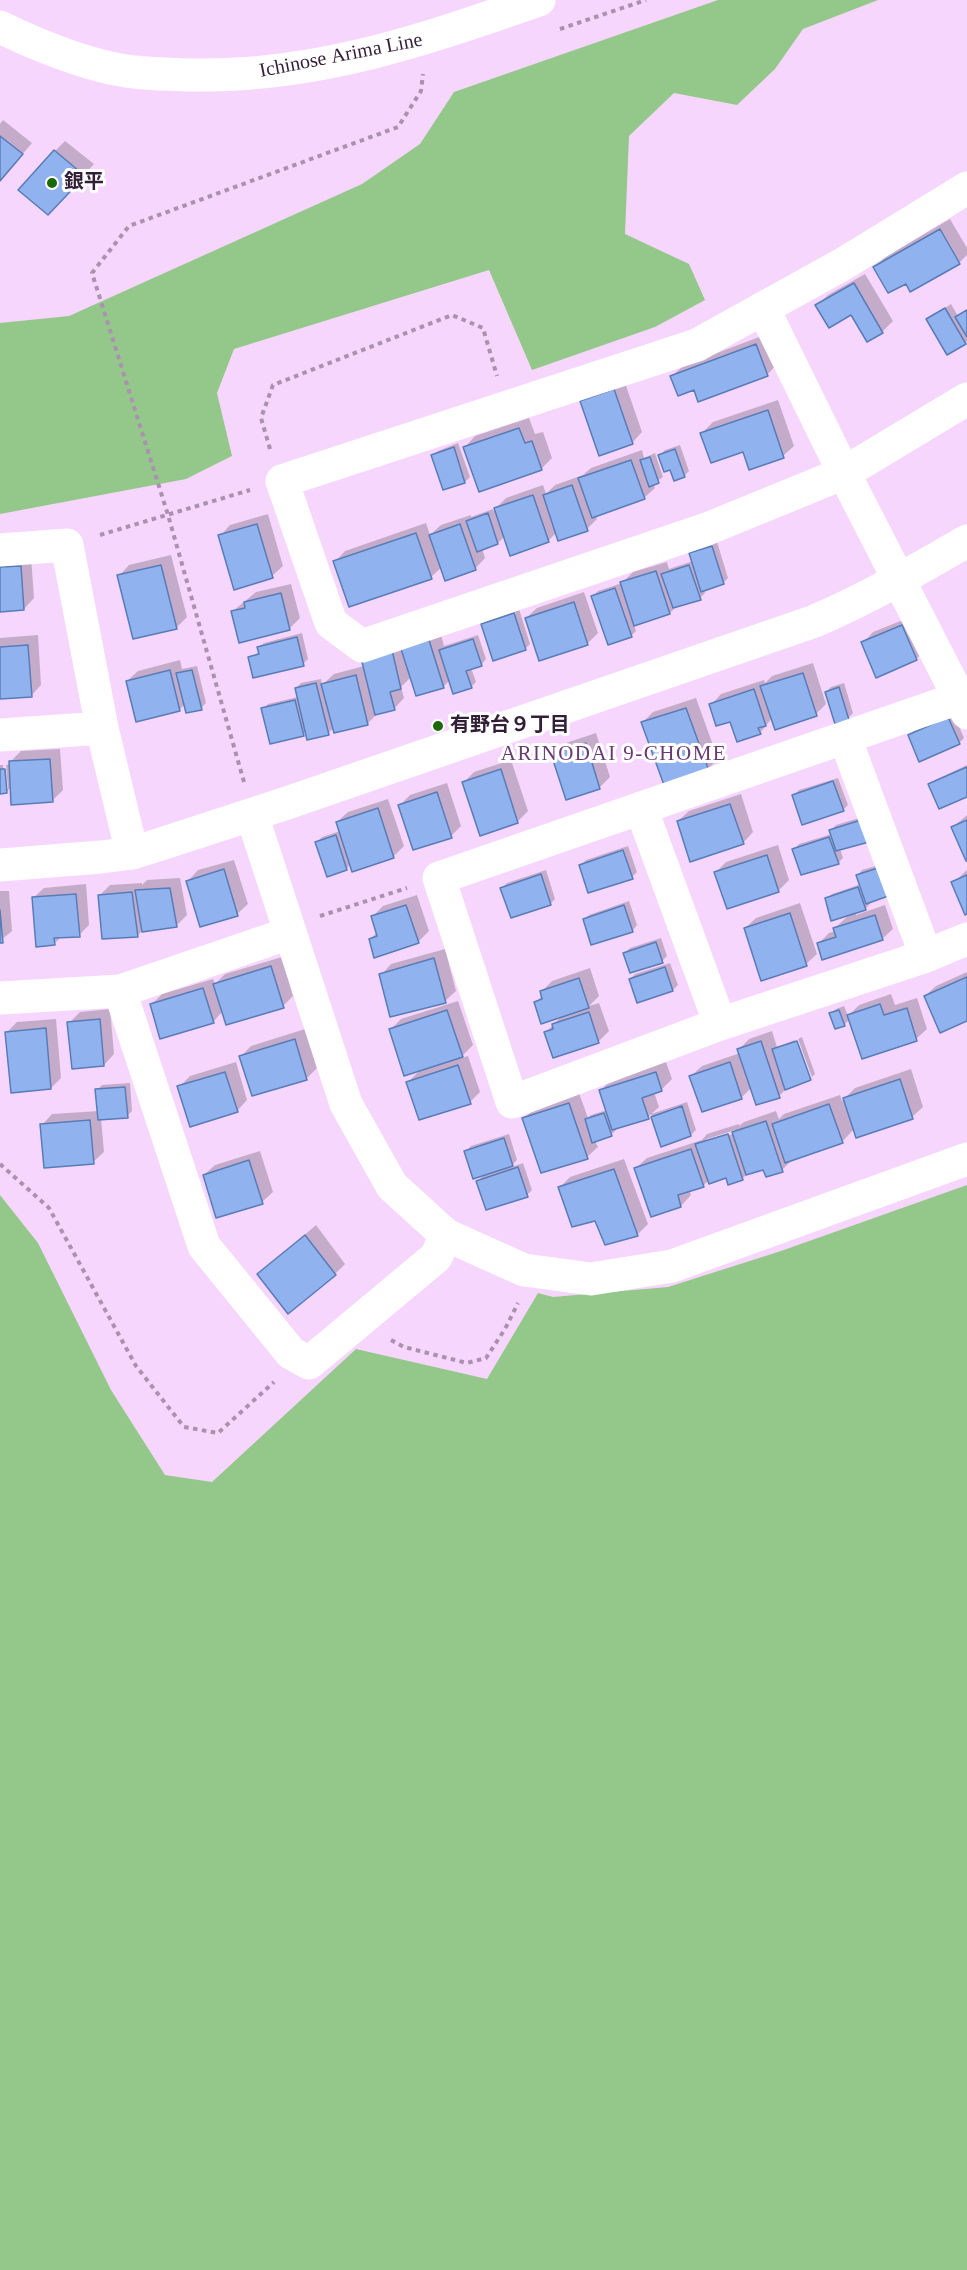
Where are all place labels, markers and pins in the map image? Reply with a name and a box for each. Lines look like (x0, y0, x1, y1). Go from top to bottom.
place label: 銀平 (64, 171, 104, 195)
marker: 銀平 (45, 176, 59, 190)
place label: 有野台９丁目 (450, 714, 570, 738)
marker: 有野台９丁目 (431, 719, 445, 733)

